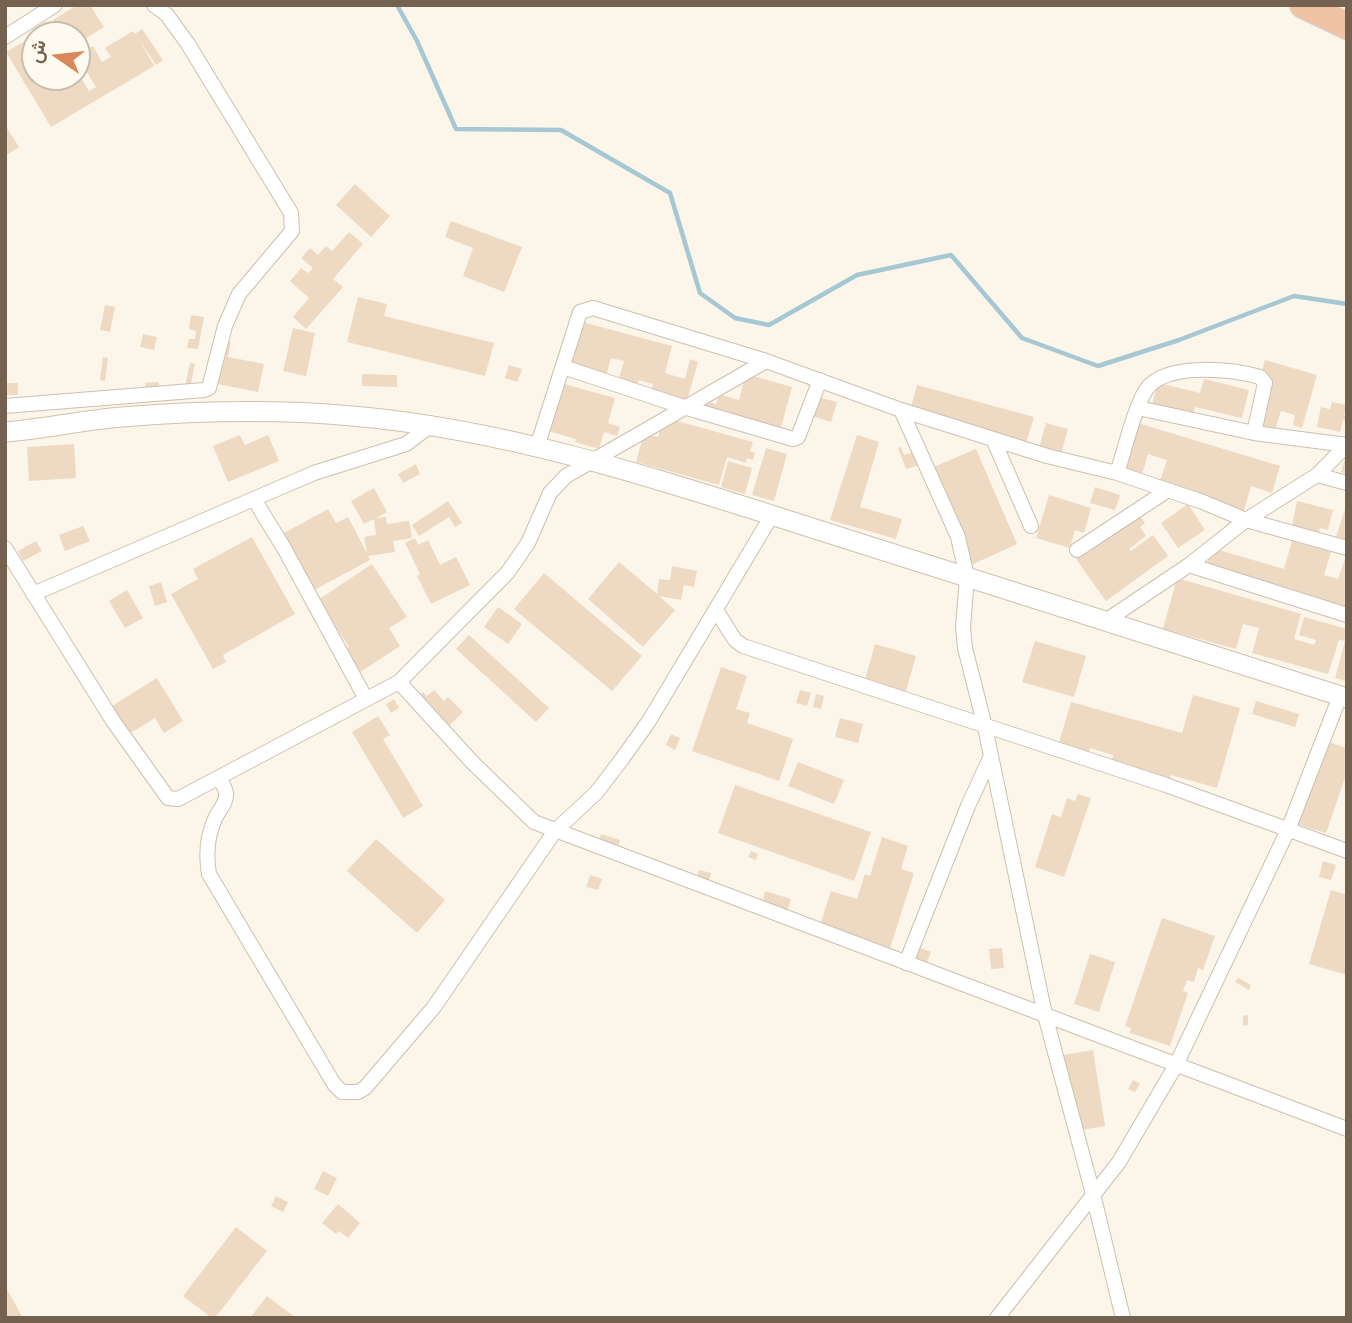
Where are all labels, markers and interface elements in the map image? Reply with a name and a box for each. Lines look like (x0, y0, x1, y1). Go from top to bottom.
north arrow (21, 21, 91, 91)
text: ش (23, 37, 51, 65)

